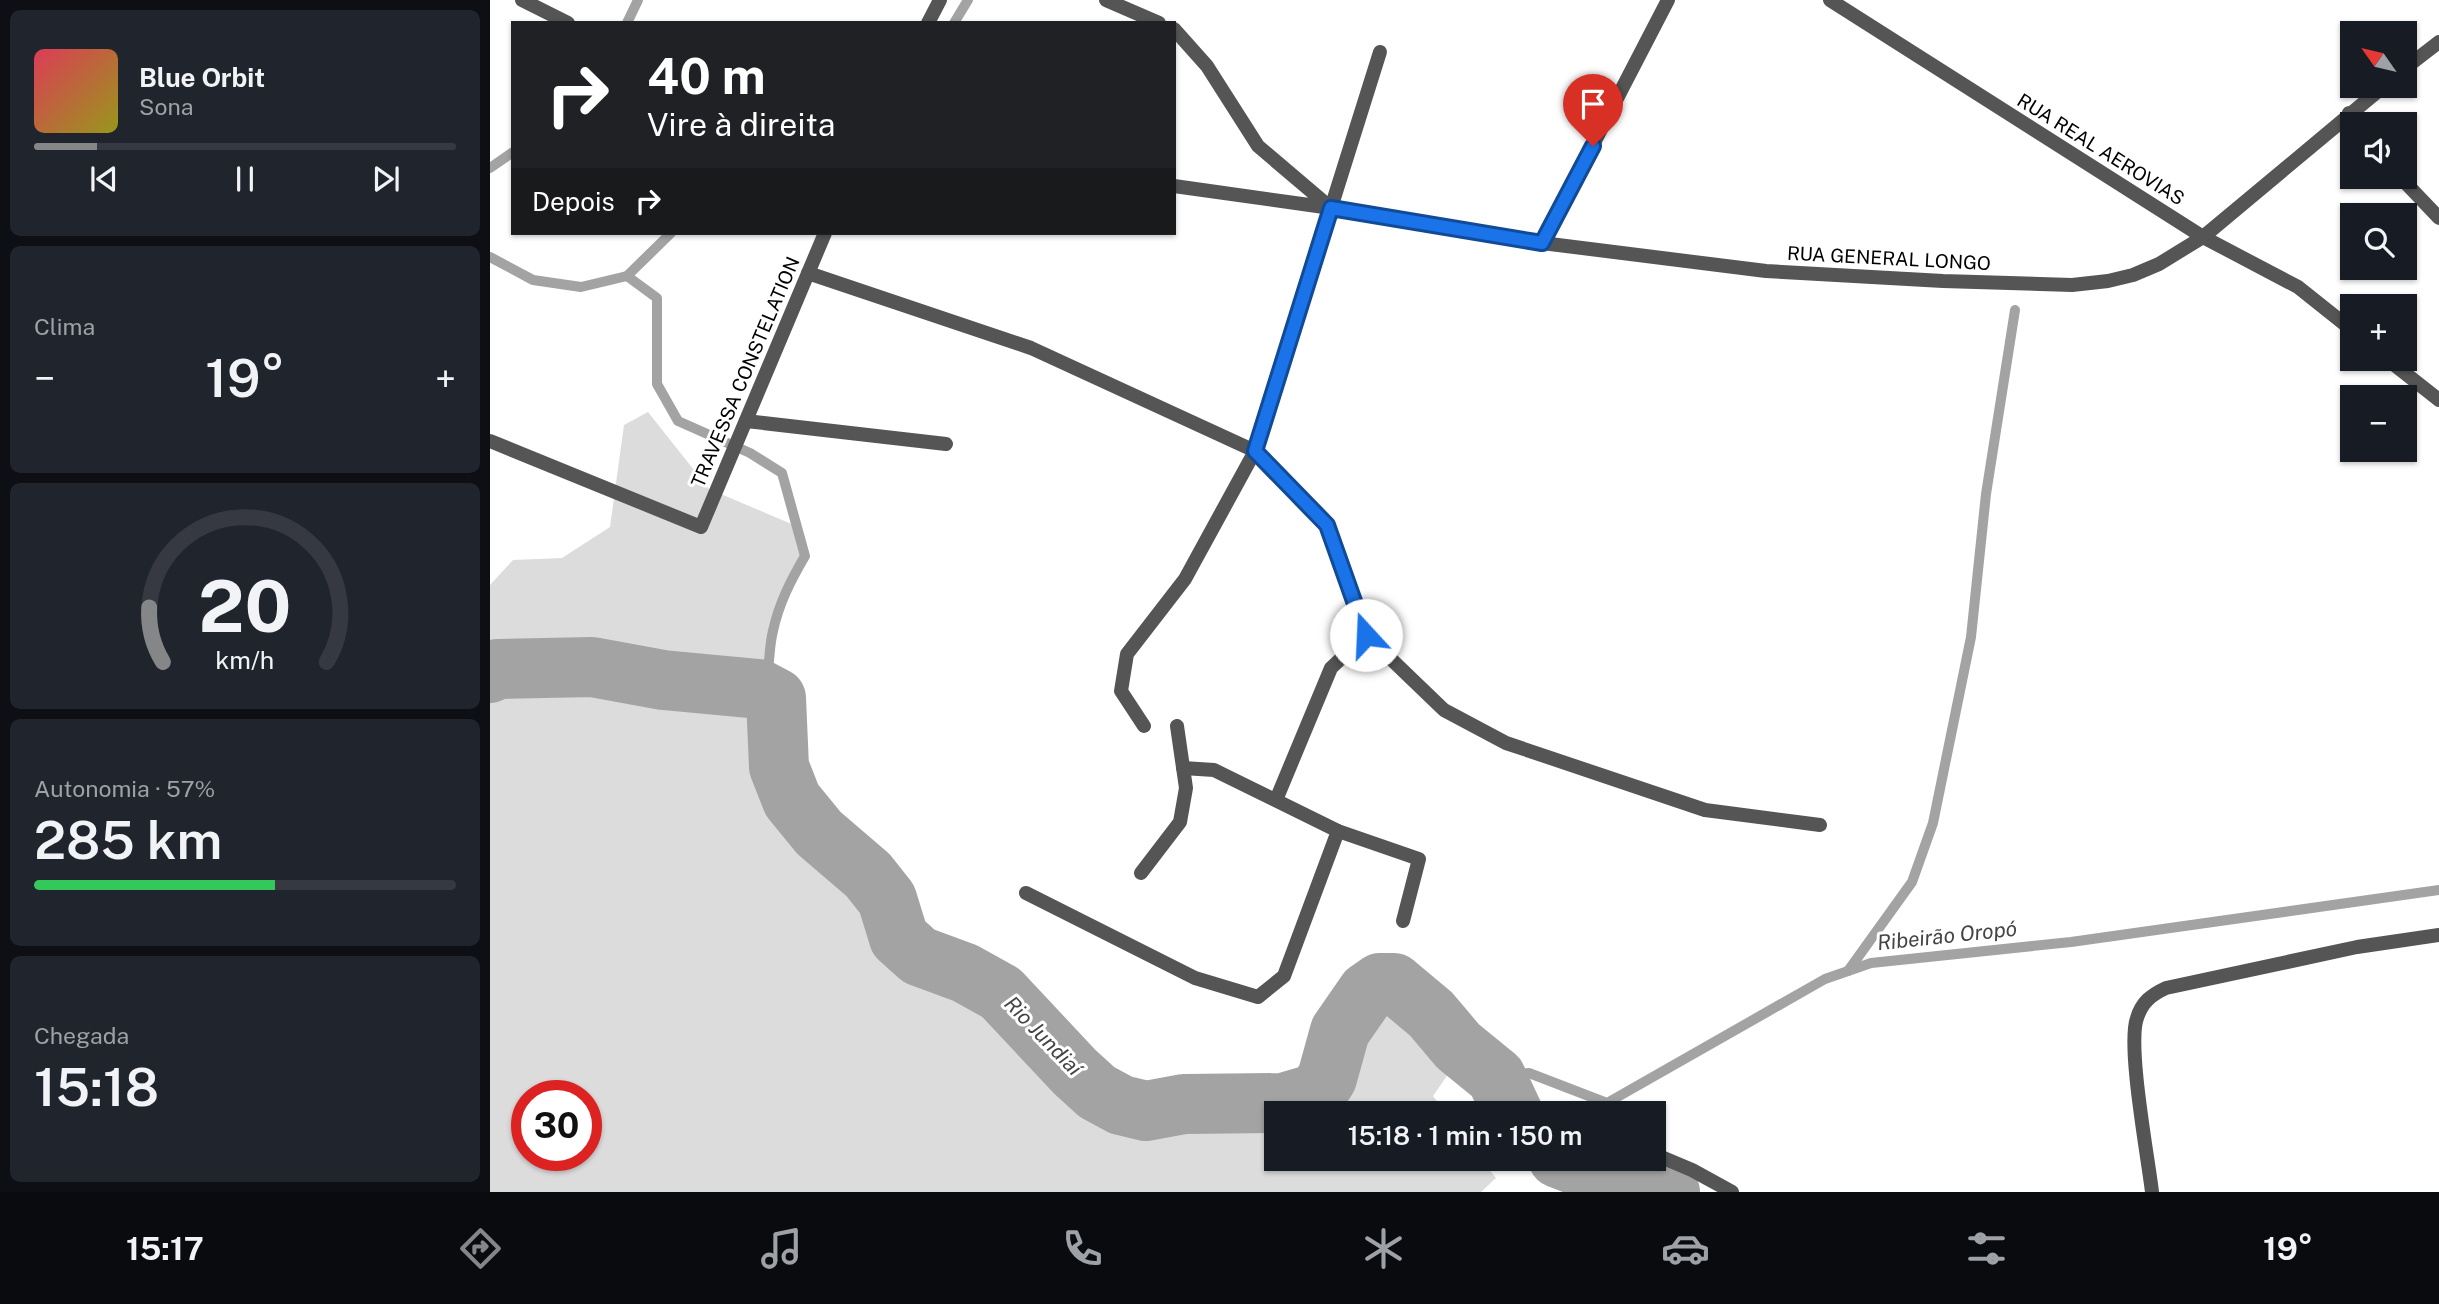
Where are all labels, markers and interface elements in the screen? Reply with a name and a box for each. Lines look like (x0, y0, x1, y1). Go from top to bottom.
north arrow (2340, 21, 2417, 98)
map controls (2340, 21, 2417, 462)
text: 40 m (647, 47, 766, 105)
icon: right (532, 49, 623, 140)
text: Blue Orbit (139, 62, 265, 93)
pin (1563, 74, 1623, 146)
icon: arrive (1574, 85, 1612, 123)
street label: RUA REAL AEROVIAS (2013, 89, 2189, 209)
text: Sona (139, 93, 193, 120)
text: Vire à direita (647, 106, 835, 143)
button: sound (2340, 112, 2417, 189)
icon: previous (85, 160, 123, 198)
icon: pause (226, 160, 264, 198)
icon: next (367, 160, 405, 198)
icon: right (629, 182, 667, 220)
text: Depois (532, 186, 615, 217)
button: search (2340, 203, 2417, 280)
street label: RUA GENERAL LONGO (1787, 242, 1991, 274)
street label: TRAVESSA CONSTELATION (686, 253, 804, 491)
button: + (2340, 294, 2417, 371)
text: Clima (34, 313, 95, 340)
text: 19° (205, 348, 285, 409)
text: − (34, 356, 55, 401)
text: + (435, 356, 456, 401)
button: − (2340, 385, 2417, 462)
text: 20 (198, 563, 292, 648)
position arrow (1329, 598, 1403, 672)
text: km/h (216, 645, 274, 675)
text: Autonomia · 57% (34, 775, 215, 802)
text: 285 km (34, 810, 222, 871)
water label: Ribeirão Oropó (1876, 916, 2018, 955)
water label: Rio Jundiaí (999, 991, 1089, 1082)
text: Chegada (34, 1022, 129, 1049)
text: 15:18 (34, 1057, 159, 1118)
speed limit sign: 30 (511, 1080, 602, 1171)
text: 15:18 · 1 min · 150 m (1348, 1120, 1582, 1151)
icon: directions (456, 1224, 505, 1273)
icon: music (757, 1224, 806, 1273)
icon: phone (1058, 1224, 1107, 1273)
icon: climate (1359, 1224, 1408, 1273)
icon: car (1661, 1224, 1710, 1273)
icon: filters (1962, 1224, 2011, 1273)
text: 15:17 (126, 1230, 204, 1267)
text: 19° (2263, 1230, 2313, 1267)

